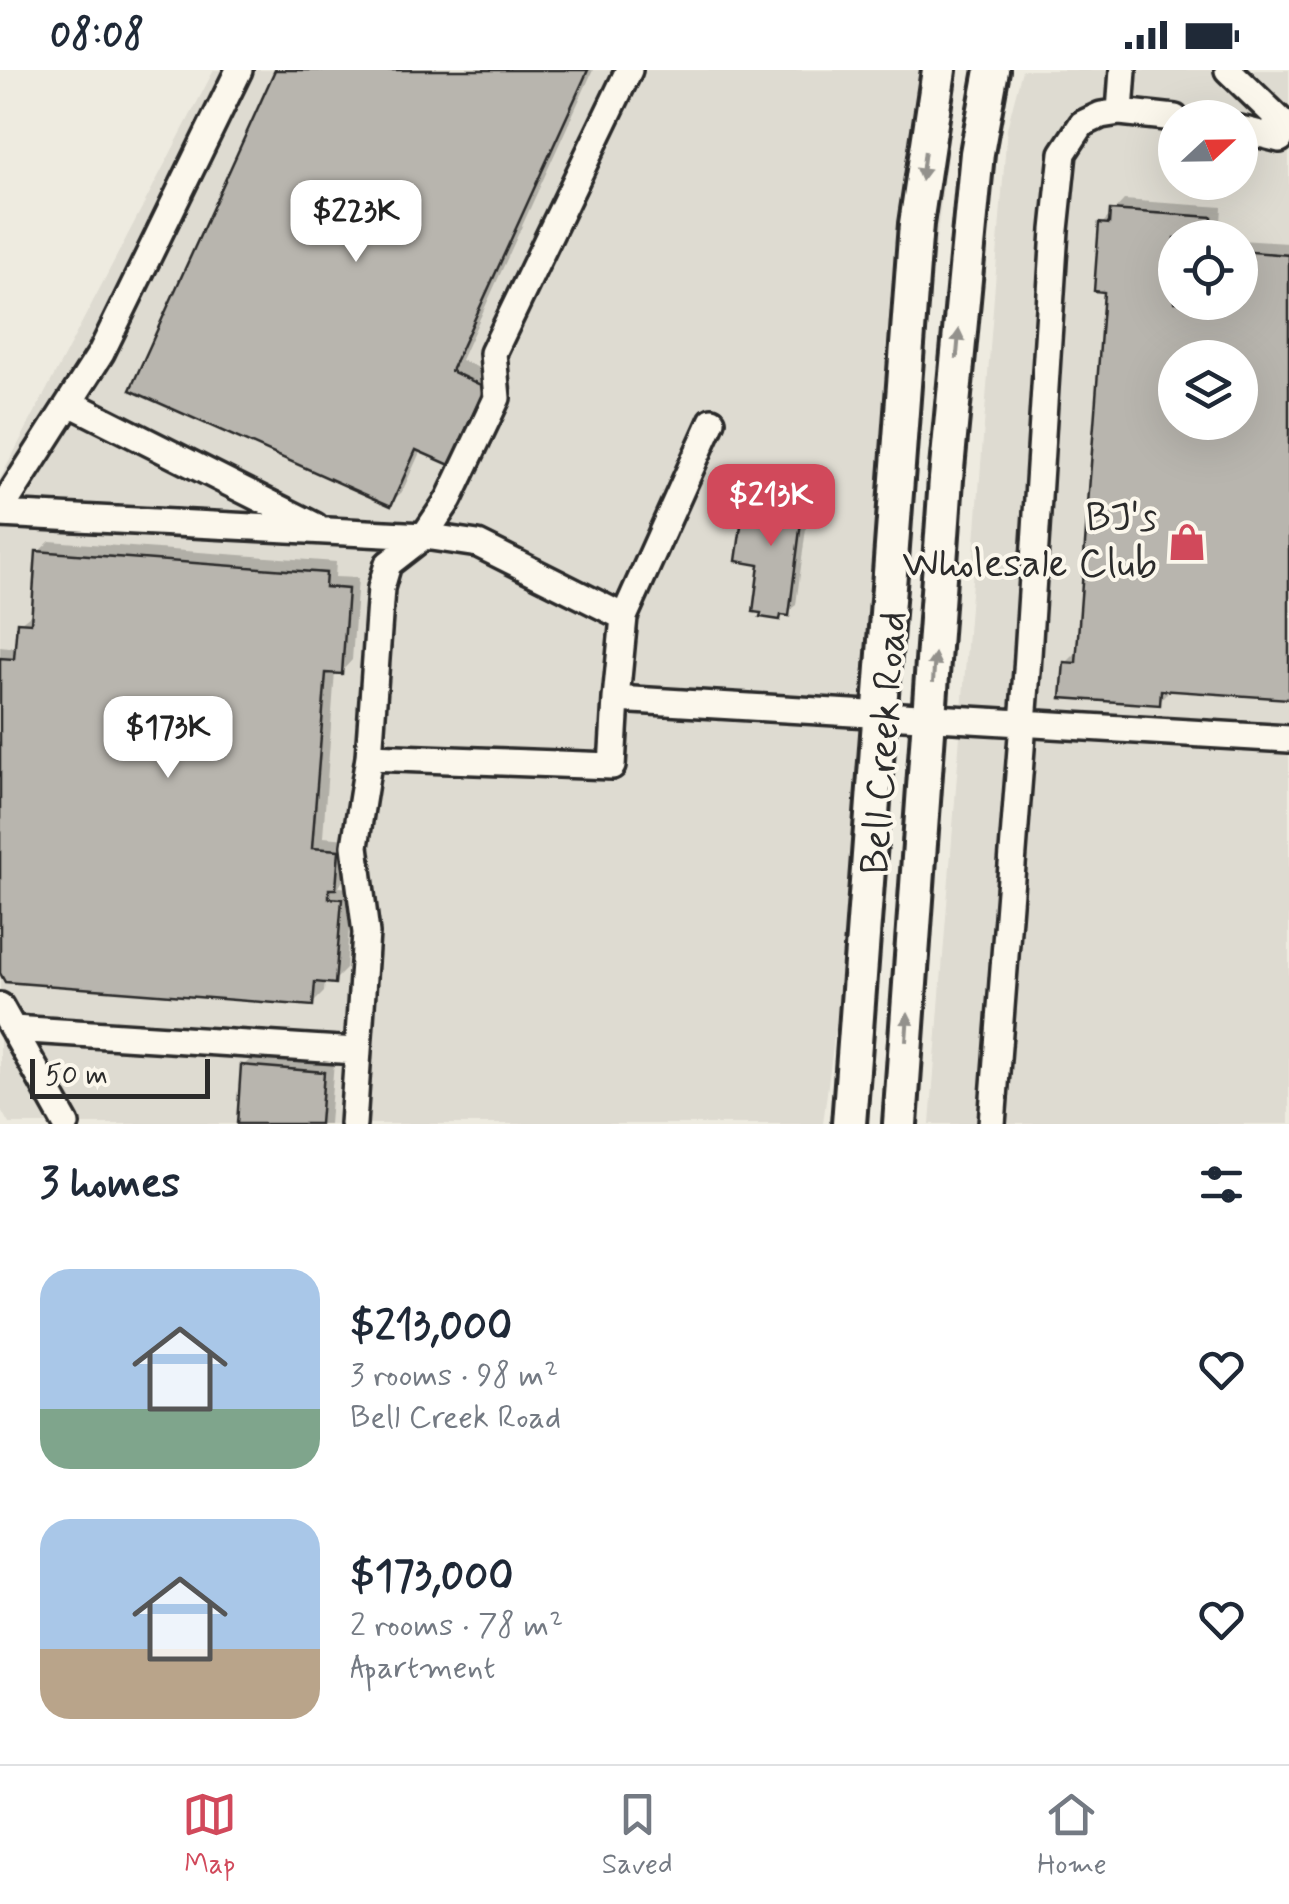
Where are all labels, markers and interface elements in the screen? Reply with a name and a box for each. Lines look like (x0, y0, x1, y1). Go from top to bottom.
text: 08:08 (50, 11, 144, 60)
north arrow (1158, 100, 1258, 200)
map controls (1158, 100, 1258, 440)
one-way arrow (915, 151, 931, 182)
pin: $223K (286, 180, 426, 265)
text: $223K (312, 191, 400, 233)
button: locate (1158, 220, 1258, 320)
one-way arrow (950, 327, 966, 359)
button: layers (1158, 340, 1258, 440)
pin: $213K (701, 464, 841, 549)
text: $213K (729, 475, 813, 517)
place label: BJ's Wholesale Club (902, 493, 1157, 591)
shop icon: BJ's Wholesale Club (1166, 521, 1208, 563)
street label: Bell Creek Road (850, 610, 920, 876)
one-way arrow (926, 651, 942, 683)
pin: $173K (98, 696, 238, 781)
text: $173K (126, 707, 210, 749)
one-way arrow (899, 1010, 915, 1042)
scale bar (30, 1054, 210, 1098)
text: 50 m (45, 1058, 108, 1095)
text: 3 homes (40, 1157, 180, 1212)
icon: filters (1194, 1157, 1249, 1212)
text: $213,000 (350, 1300, 512, 1355)
icon: home (120, 1309, 240, 1429)
icon: heart (1194, 1342, 1249, 1397)
text: 3 rooms · 98 m² (350, 1355, 558, 1397)
text: Bell Creek Road (350, 1397, 561, 1439)
text: $173,000 (350, 1550, 514, 1605)
icon: home (120, 1559, 240, 1679)
icon: heart (1194, 1592, 1249, 1647)
text: 2 rooms · 78 m² (350, 1605, 563, 1647)
text: Apartment (350, 1647, 495, 1689)
tab: Map (182, 1787, 237, 1884)
tab: Saved (602, 1787, 673, 1884)
tab: Home (1037, 1787, 1107, 1884)

